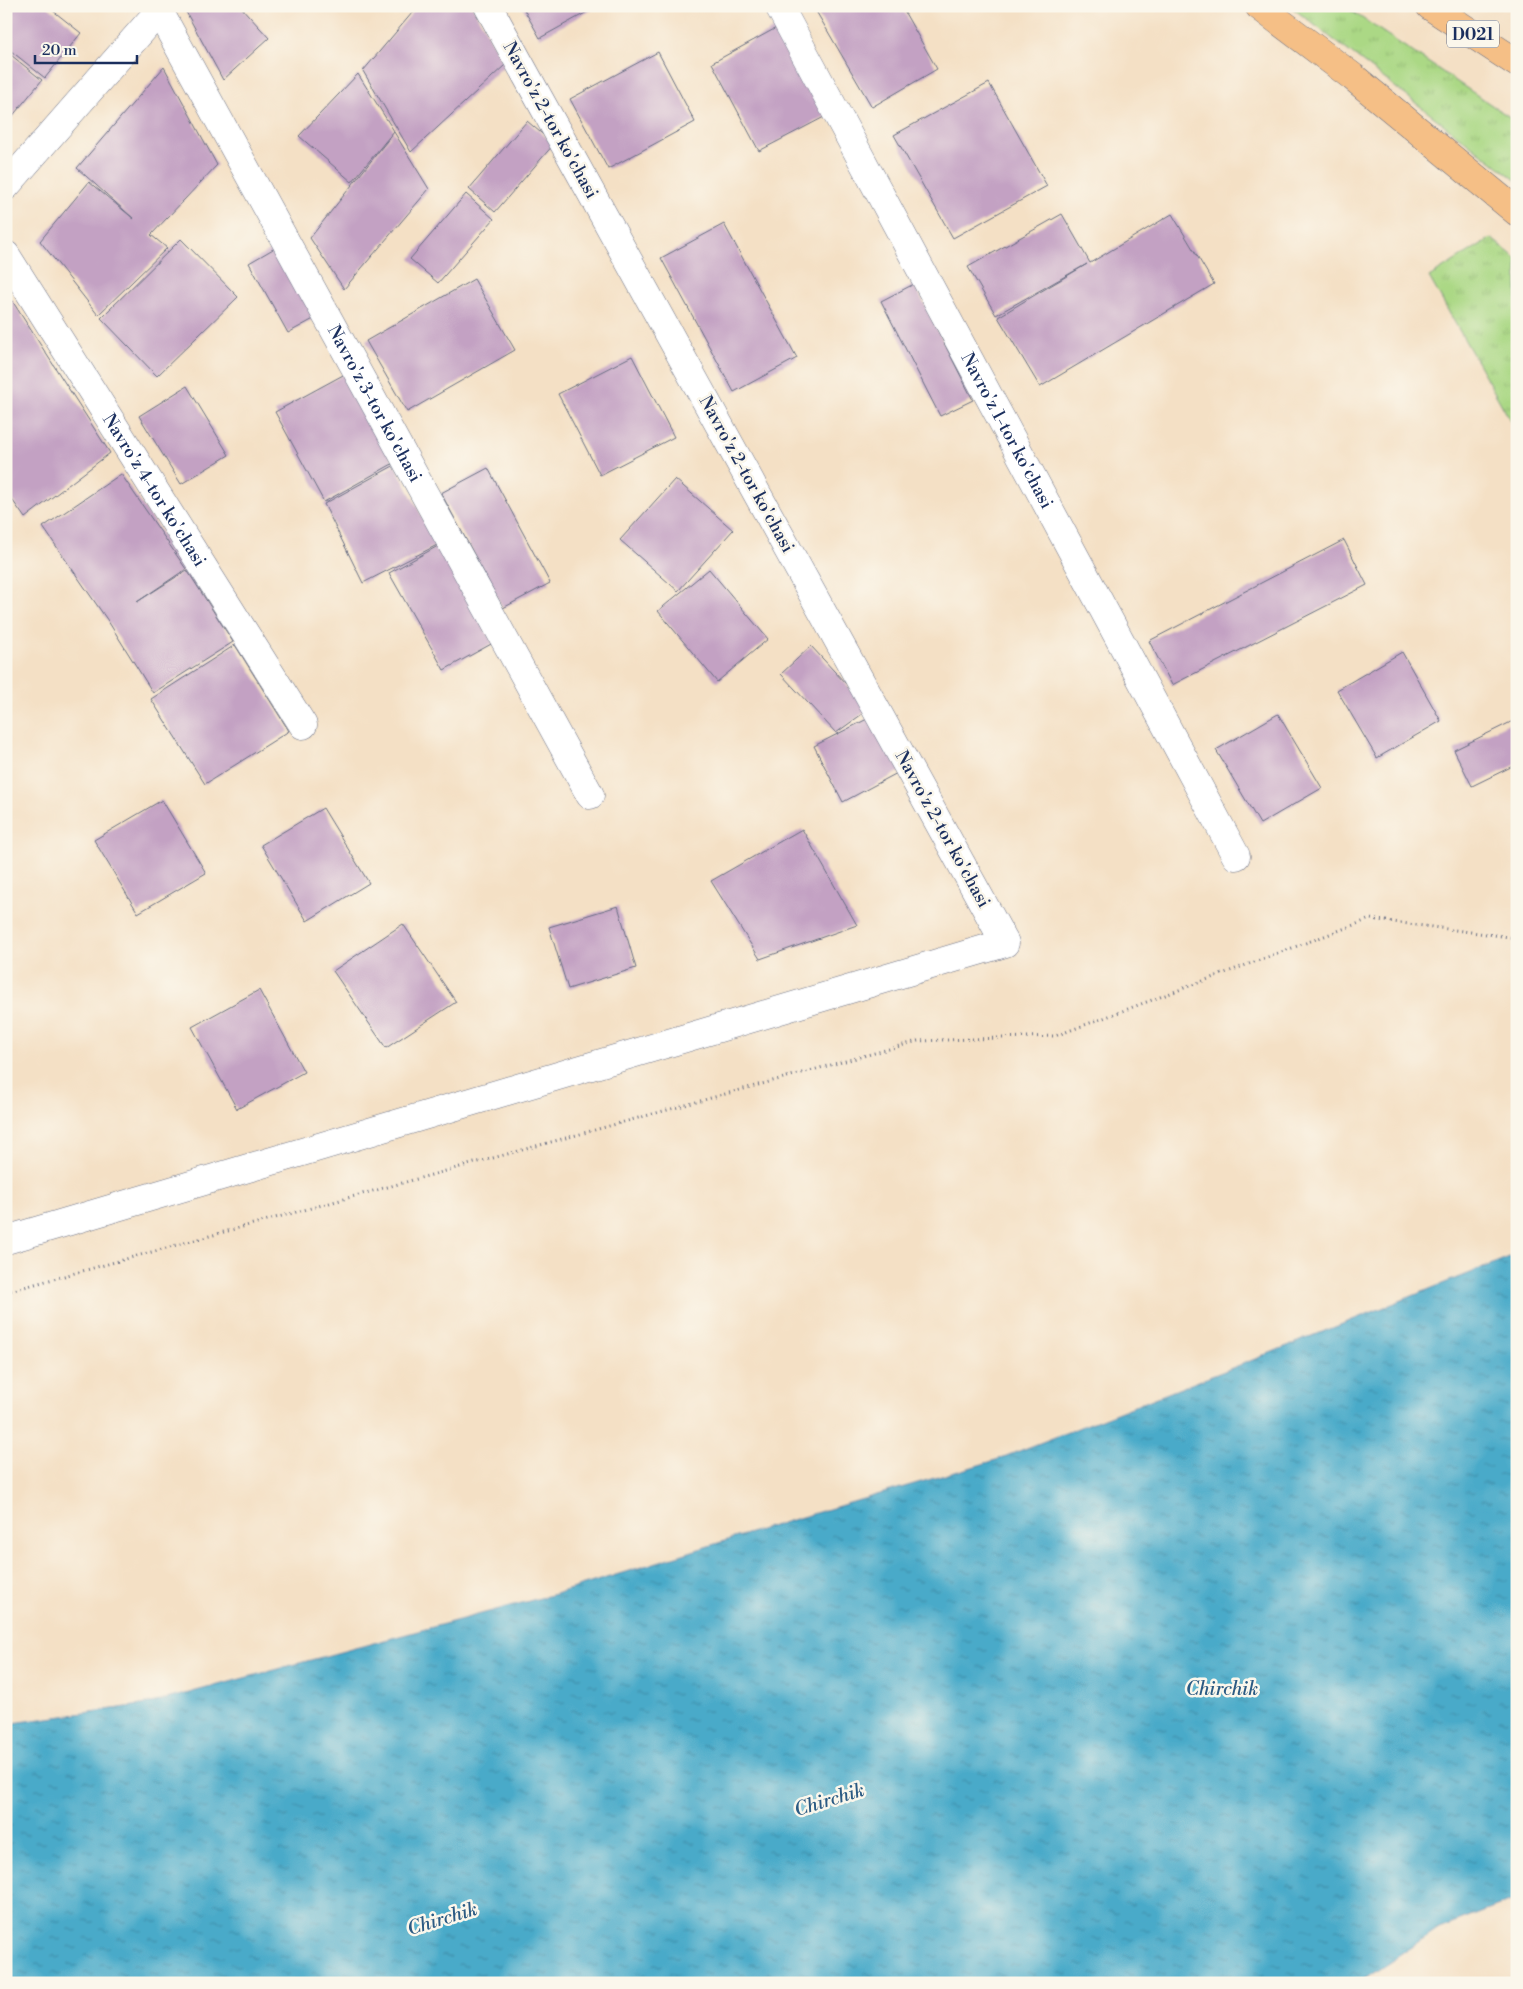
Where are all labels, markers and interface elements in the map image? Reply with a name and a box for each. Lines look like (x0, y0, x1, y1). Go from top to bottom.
road number: D021 (1447, 20, 1499, 48)
scale bar (35, 32, 138, 64)
street label: Navro'z 2-tor ko'chasi (498, 38, 603, 203)
text: 20 m (42, 41, 77, 60)
street label: Navro'z 3-tor ko'chasi (322, 321, 427, 487)
street label: Navro'z 1-tor ko'chasi (956, 349, 1058, 513)
street label: Navro'z 2-tor ko'chasi (694, 392, 799, 557)
street label: Navro'z 4-tor ko'chasi (97, 409, 211, 571)
street label: Navro'z 2-tor ko'chasi (890, 747, 995, 912)
water label: Chirchik (1186, 1677, 1258, 1701)
water label: Chirchik (791, 1778, 867, 1822)
water label: Chirchik (404, 1897, 480, 1941)

